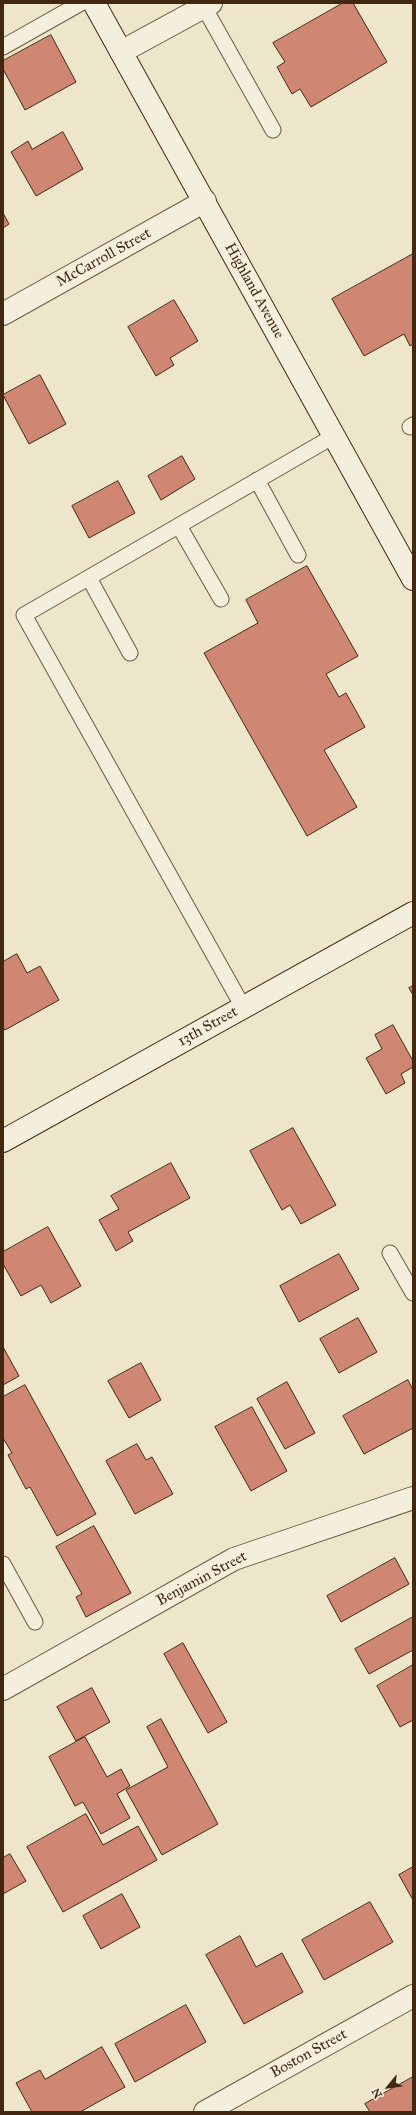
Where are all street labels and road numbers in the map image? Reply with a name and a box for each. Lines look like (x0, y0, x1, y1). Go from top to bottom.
street label: McCarroll Street (53, 225, 155, 291)
street label: Highland Avenue (220, 240, 288, 342)
street label: 13th Street (175, 1003, 241, 1051)
street label: Benjamin Street (154, 1548, 250, 1610)
street label: Boston Street (268, 2026, 350, 2082)

